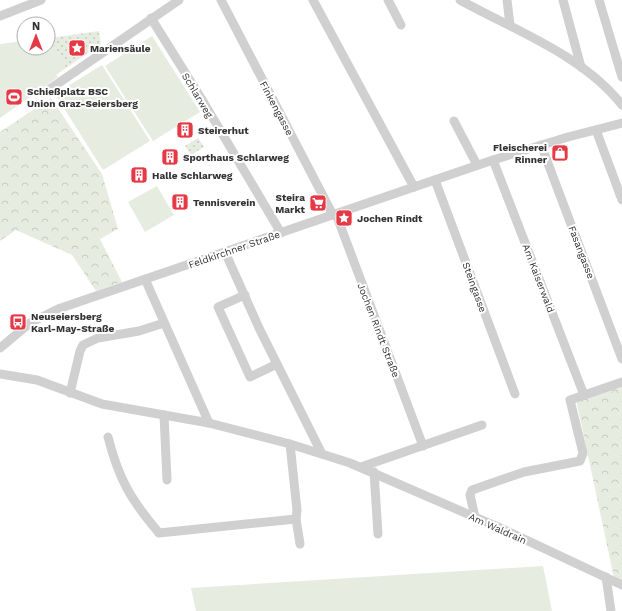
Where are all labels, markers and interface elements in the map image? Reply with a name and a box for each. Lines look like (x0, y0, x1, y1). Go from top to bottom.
north arrow (16, 16, 56, 56)
text: N (32, 20, 40, 33)
place icon: Mariensäule (67, 38, 87, 58)
place label: Mariensäule (90, 43, 151, 54)
street label: Schlarweg (180, 71, 216, 120)
street label: Finkengasse (258, 79, 296, 137)
place label: Schießplatz BSC Union Graz-Seiersberg (27, 86, 138, 109)
sports icon: Schießplatz BSC Union Graz-Seiersberg (4, 87, 24, 107)
building icon: Steirerhut (175, 120, 195, 140)
place label: Steirerhut (198, 125, 249, 136)
place label: Fleischerei Rinner (493, 142, 548, 165)
shop icon: Fleischerei Rinner (550, 143, 570, 163)
building icon: Sporthaus Schlarweg (160, 147, 180, 167)
place label: Sporthaus Schlarweg (183, 152, 289, 163)
building icon: Halle Schlarweg (129, 165, 149, 185)
place label: Halle Schlarweg (152, 170, 233, 181)
building icon: Tennisverein (170, 192, 190, 212)
place label: Steira Markt (275, 192, 306, 215)
supermarket icon: Steira Markt (308, 193, 328, 213)
place label: Tennisverein (193, 197, 255, 208)
place icon: Jochen Rindt (334, 208, 354, 228)
place label: Jochen Rindt (357, 213, 423, 224)
street label: Fasangasse (566, 224, 597, 280)
street label: Feldkirchner Straße (187, 229, 282, 270)
street label: Am Kaiserwald (520, 242, 557, 314)
street label: Steingasse (460, 261, 489, 314)
street label: Jochen Rindt Straße (355, 281, 402, 379)
place label: Neuseiersberg Karl-May-Straße (31, 311, 114, 334)
bus stop icon: Neuseiersberg Karl-May-Straße (8, 312, 28, 332)
street label: Am Waldrain (467, 511, 528, 546)

